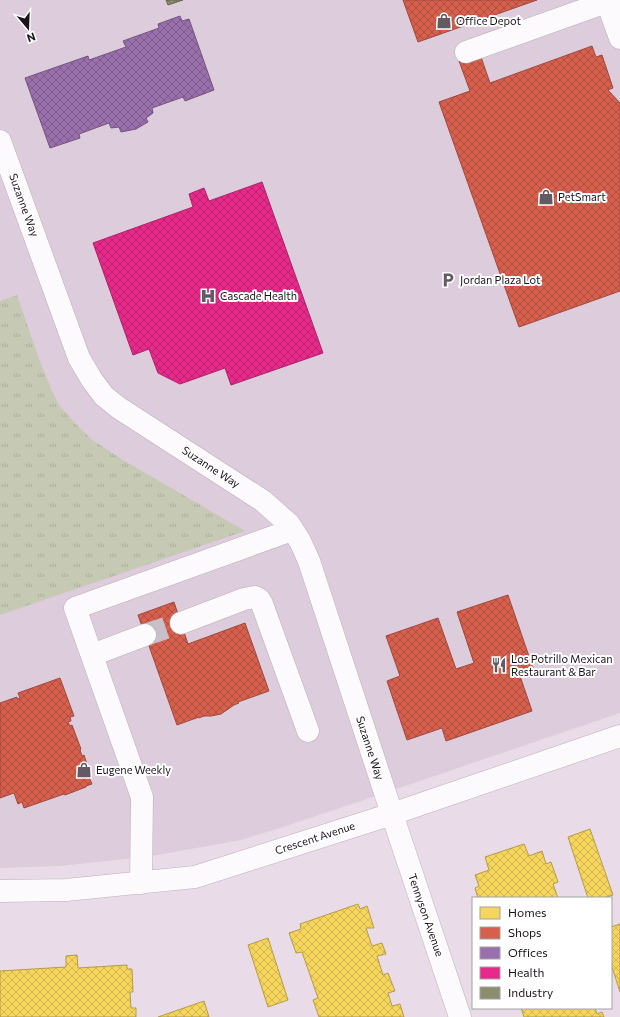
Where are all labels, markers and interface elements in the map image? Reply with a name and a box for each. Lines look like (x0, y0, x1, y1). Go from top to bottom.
north arrow (8, 8, 48, 48)
shop icon: Office Depot (435, 12, 453, 30)
place label: Office Depot (456, 14, 522, 27)
text: N (25, 30, 37, 45)
street label: Suzanne Way (7, 171, 42, 238)
shop icon: PetSmart (537, 188, 555, 206)
place label: PetSmart (558, 190, 606, 203)
parking icon: Jordan Plaza Lot (439, 271, 457, 289)
place label: Jordan Plaza Lot (460, 273, 541, 287)
hospital icon: Cascade Health (199, 287, 217, 305)
place label: Cascade Health (220, 289, 297, 302)
street label: Suzanne Way (180, 443, 243, 490)
place label: Los Potrillo Mexican Restaurant & Bar (511, 652, 613, 678)
restaurant icon: Los Potrillo Mexican Restaurant & Bar (490, 656, 508, 674)
street label: Suzanne Way (354, 714, 387, 782)
shop icon: Eugene Weekly (75, 761, 93, 779)
place label: Eugene Weekly (96, 763, 171, 776)
street label: Crescent Avenue (273, 818, 357, 857)
street label: Tennyson Avenue (406, 872, 447, 958)
legend (472, 897, 612, 1009)
text: Homes (508, 905, 546, 919)
text: Shops (508, 925, 542, 939)
text: Offices (508, 945, 548, 959)
text: Health (508, 965, 544, 979)
text: Industry (508, 985, 553, 999)

